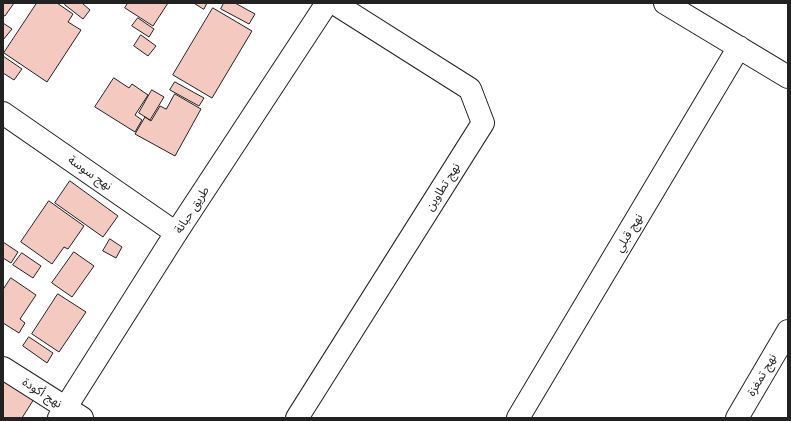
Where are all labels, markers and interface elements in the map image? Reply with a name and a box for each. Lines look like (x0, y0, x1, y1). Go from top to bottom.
street label: نهج سوسة (65, 153, 115, 193)
street label: نهج تطاوين (423, 160, 463, 214)
street label: طريق حبانة (172, 184, 212, 236)
street label: نهج قبلي (612, 211, 646, 255)
street label: نهج تمغزة (744, 351, 780, 399)
street label: نهج أكودة (19, 375, 65, 411)

